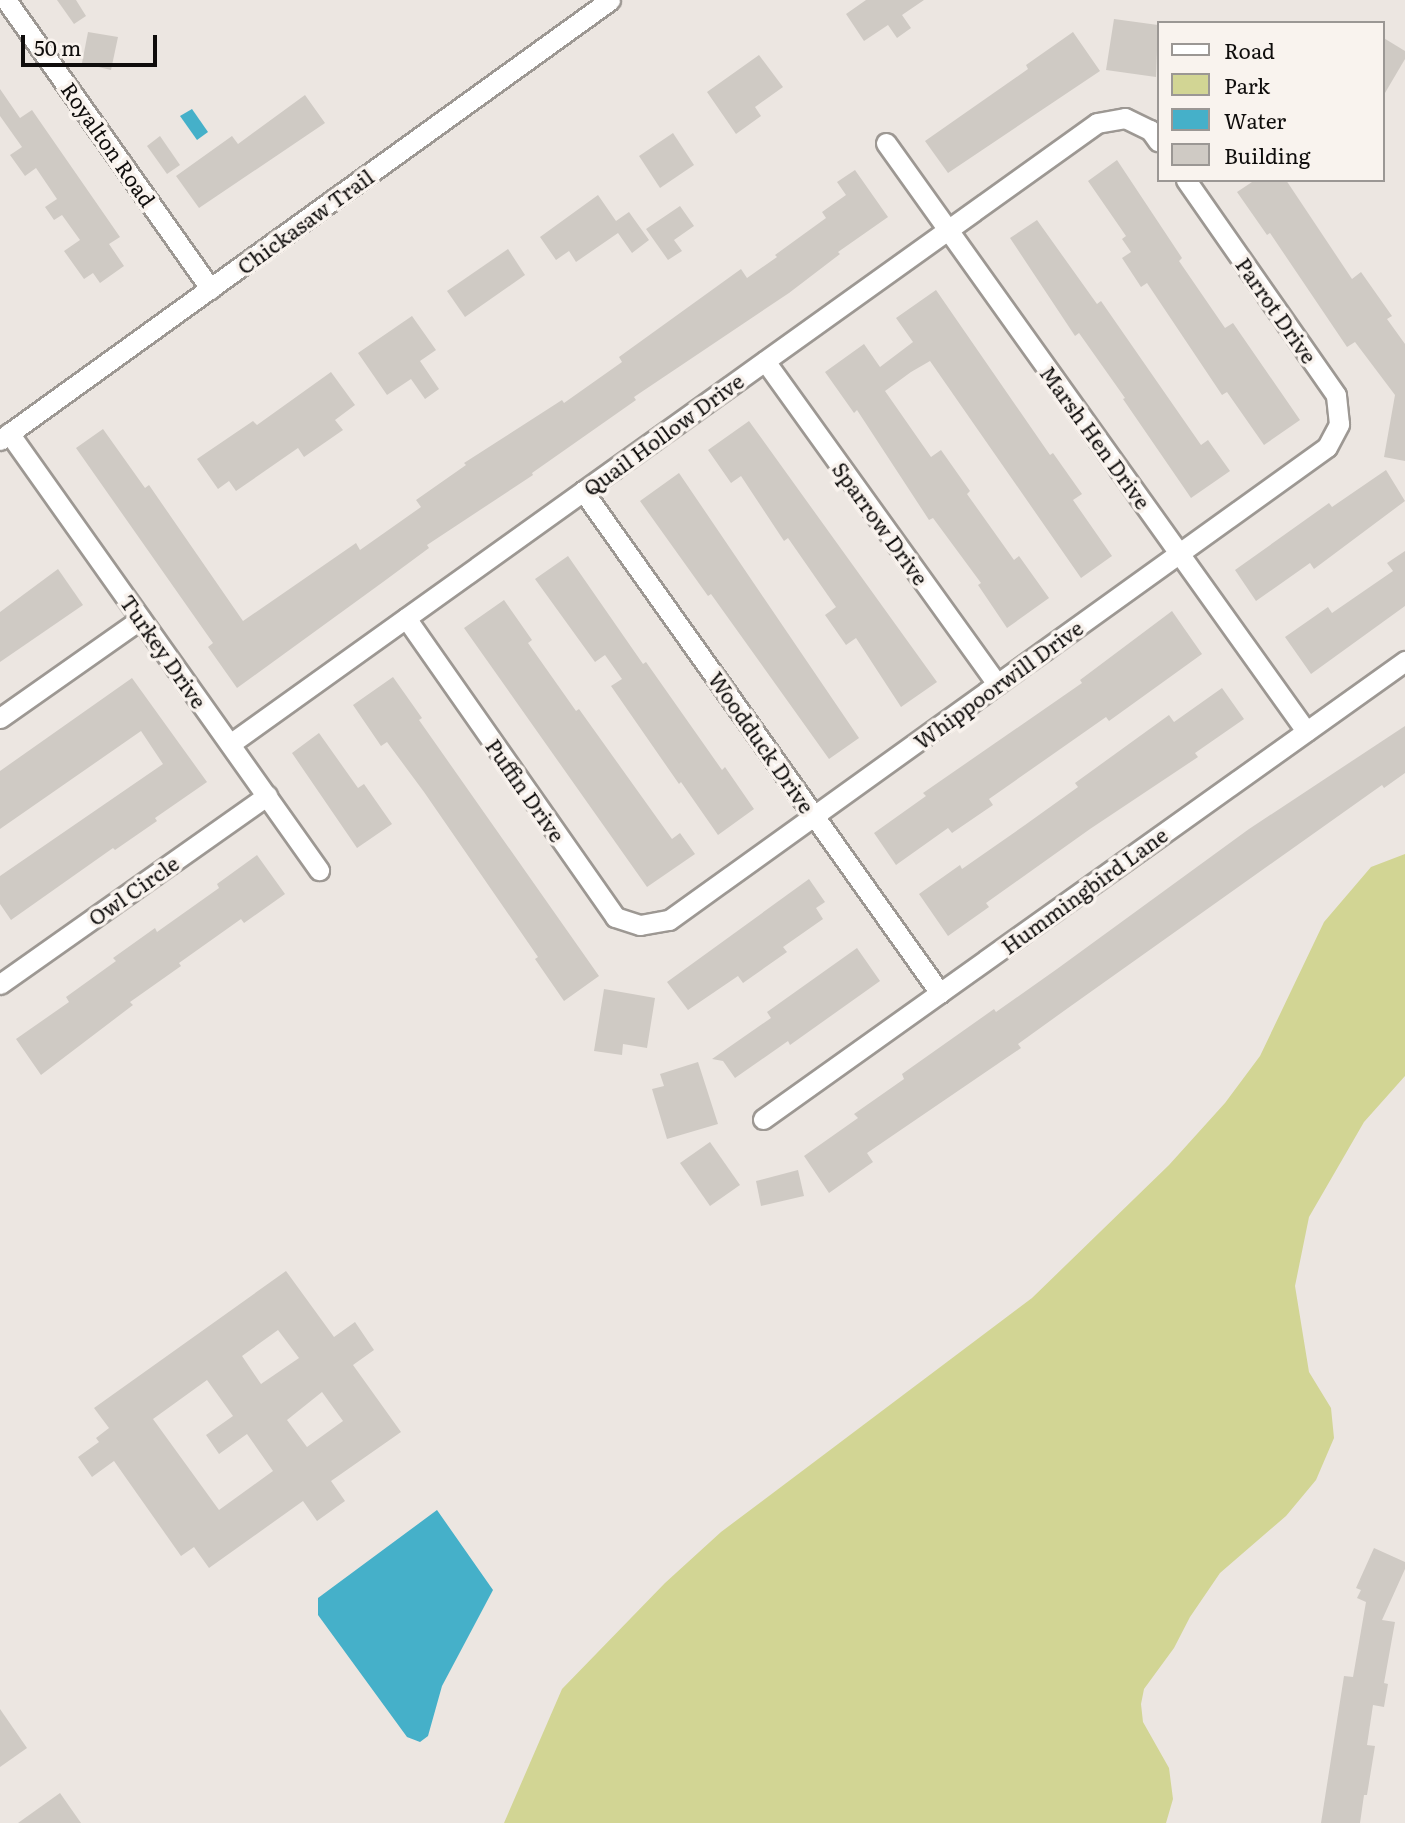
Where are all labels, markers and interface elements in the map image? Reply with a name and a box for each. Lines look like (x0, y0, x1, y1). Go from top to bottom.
scale bar (24, 21, 161, 65)
legend (1156, 21, 1384, 182)
text: 50 m (34, 31, 81, 62)
text: Road (1224, 34, 1275, 65)
text: Park (1224, 69, 1270, 100)
street label: Royalton Road (57, 77, 161, 211)
text: Water (1224, 104, 1286, 135)
text: Building (1224, 139, 1310, 170)
street label: Chickasaw Trail (232, 163, 378, 279)
street label: Parrot Drive (1231, 252, 1323, 368)
street label: Marsh Hen Drive (1036, 361, 1156, 513)
street label: Quail Hollow Drive (578, 367, 748, 501)
street label: Sparrow Drive (828, 457, 934, 589)
street label: Turkey Drive (116, 589, 212, 713)
street label: Whippoorwill Drive (909, 614, 1087, 754)
street label: Woodduck Drive (704, 667, 820, 817)
street label: Puffin Drive (481, 734, 571, 846)
street label: Hummingbird Lane (996, 821, 1172, 959)
street label: Owl Circle (83, 850, 183, 930)

